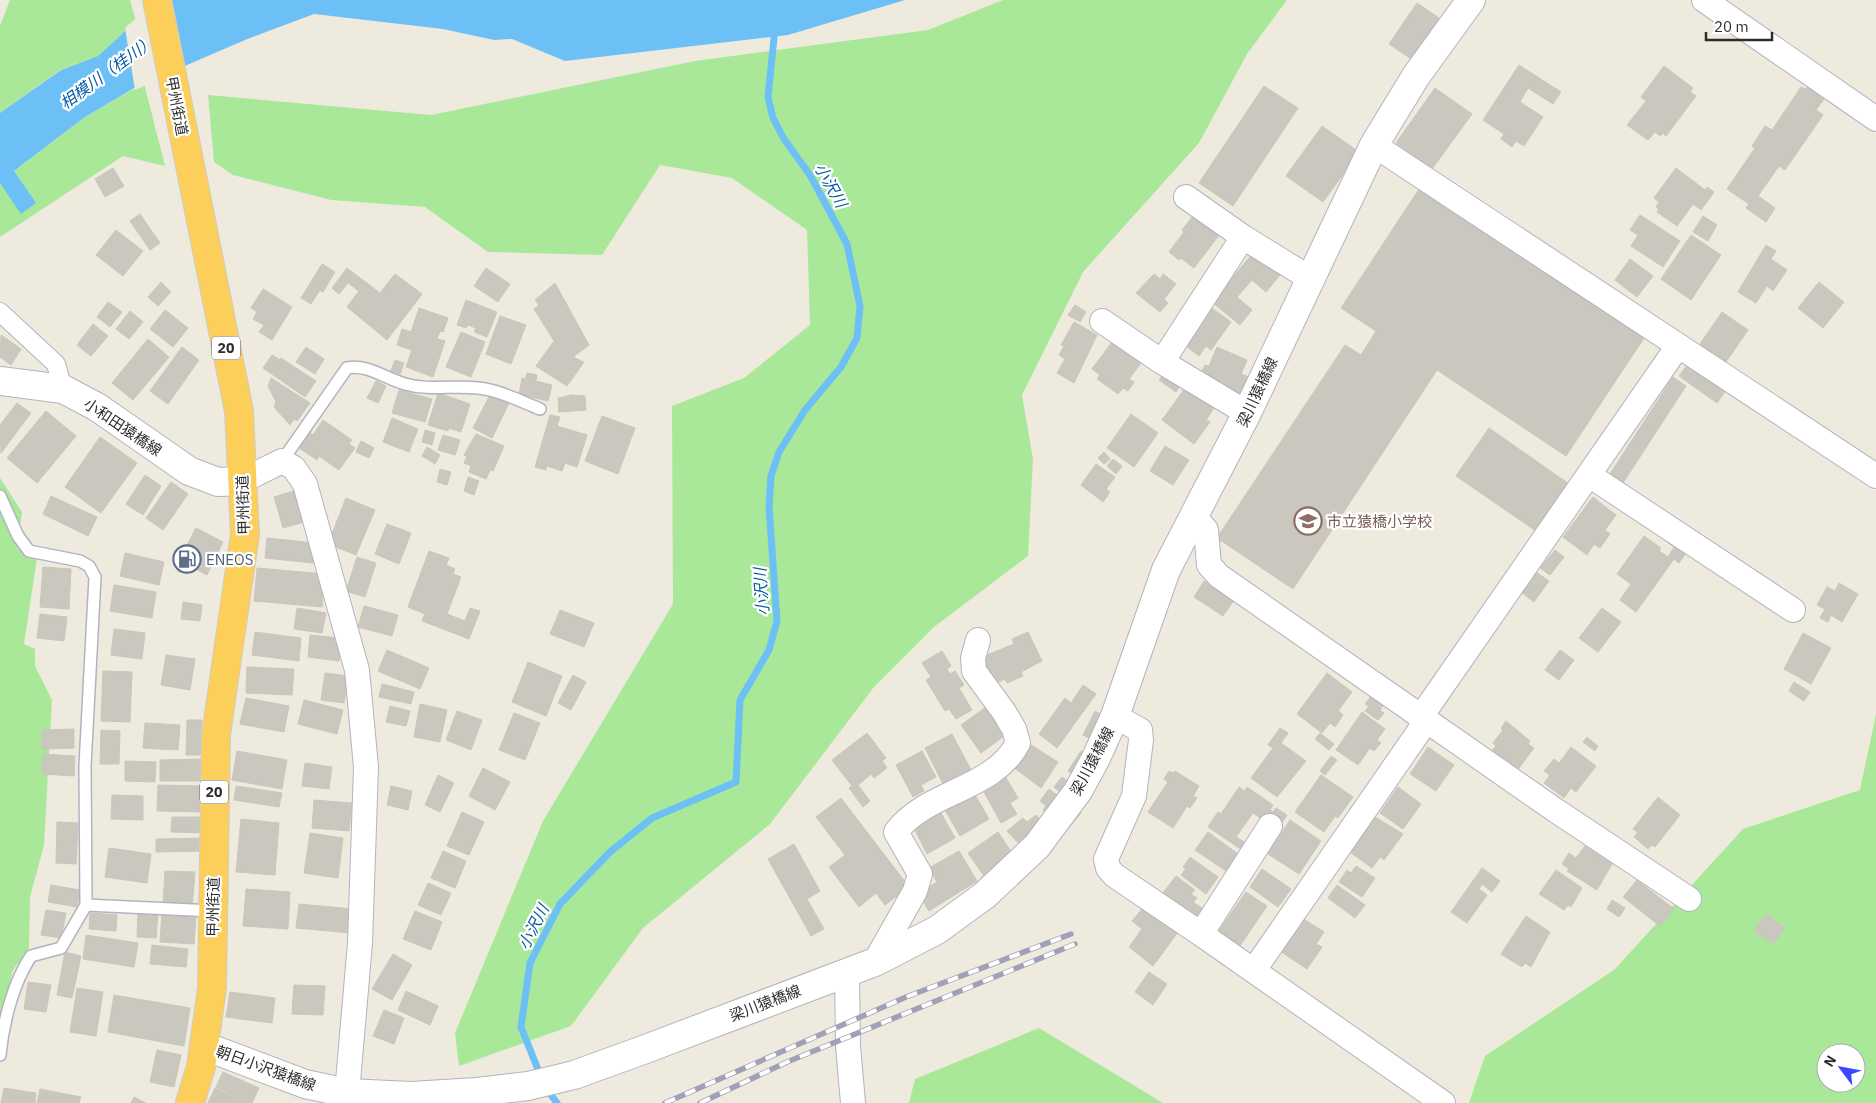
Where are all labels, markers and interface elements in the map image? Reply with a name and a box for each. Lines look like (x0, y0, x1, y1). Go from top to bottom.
scale bar (1706, 10, 1772, 42)
text: 20 m (1714, 17, 1749, 36)
water label: 相模川（桂川） (56, 31, 158, 113)
street label: 甲州街道 (162, 75, 192, 137)
water label: 小沢川 (811, 159, 852, 213)
road number: 20 (212, 336, 240, 359)
street label: 梁川猿橋線 (1233, 354, 1281, 430)
street label: 小和田猿橋線 (80, 394, 166, 460)
street label: 甲州街道 (232, 475, 254, 535)
school or university icon: 市立猿橋小学校 (1293, 506, 1323, 536)
place label: 市立猿橋小学校 (1327, 512, 1432, 531)
fuel station icon: ENEOS (172, 544, 202, 574)
place label: ENEOS (206, 550, 253, 569)
water label: 小沢川 (749, 565, 773, 617)
street label: 梁川猿橋線 (1066, 723, 1118, 799)
road number: 20 (200, 780, 228, 804)
street label: 甲州街道 (203, 877, 223, 937)
water label: 小沢川 (513, 899, 554, 953)
street label: 梁川猿橋線 (727, 981, 803, 1025)
street label: 朝日小沢猿橋線 (213, 1041, 319, 1095)
north arrow (1816, 1043, 1866, 1093)
text: N (1820, 1052, 1840, 1070)

